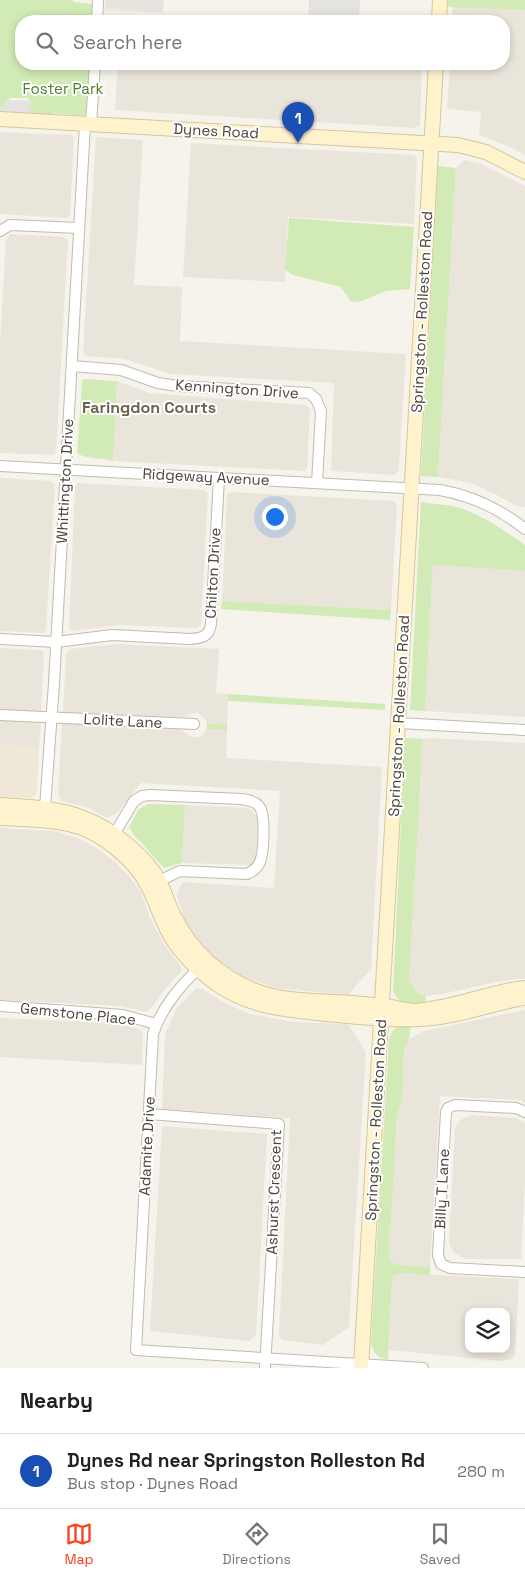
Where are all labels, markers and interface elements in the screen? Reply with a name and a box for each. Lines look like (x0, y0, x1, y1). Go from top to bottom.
search box (15, 15, 510, 70)
icon: search (33, 29, 61, 57)
text: Search here (73, 30, 183, 55)
park label: Foster Park (22, 79, 104, 98)
pin: 1 (282, 102, 314, 143)
street label: Dynes Road (173, 119, 259, 142)
street label: Springston - Rolleston Road (407, 211, 436, 413)
street label: Kennington Drive (175, 375, 299, 402)
district label: Faringdon Courts (82, 397, 216, 418)
street label: Whittington Drive (52, 418, 77, 544)
street label: Ridgeway Avenue (142, 464, 270, 489)
your location (262, 504, 288, 530)
street label: Chilton Drive (201, 527, 224, 619)
street label: Springston - Rolleston Road (384, 615, 413, 817)
street label: Lolite Lane (83, 709, 163, 732)
street label: Gemstone Place (19, 998, 137, 1029)
street label: Springston - Rolleston Road (361, 1019, 390, 1221)
street label: Adamite Drive (134, 1096, 159, 1196)
street label: Ashurst Crescent (262, 1129, 285, 1255)
street label: Billy T Lane (430, 1148, 453, 1230)
map controls (465, 1308, 510, 1353)
button: layers (465, 1308, 510, 1353)
text: Nearby (20, 1387, 93, 1414)
text: Dynes Rd near Springston Rolleston Rd (67, 1448, 425, 1473)
text: 1 (32, 1461, 40, 1482)
text: 280 m (457, 1461, 505, 1482)
text: Bus stop · Dynes Road (67, 1473, 238, 1494)
tab: Map (64, 1520, 94, 1568)
tab: Directions (222, 1520, 291, 1568)
tab: Saved (420, 1520, 461, 1568)

